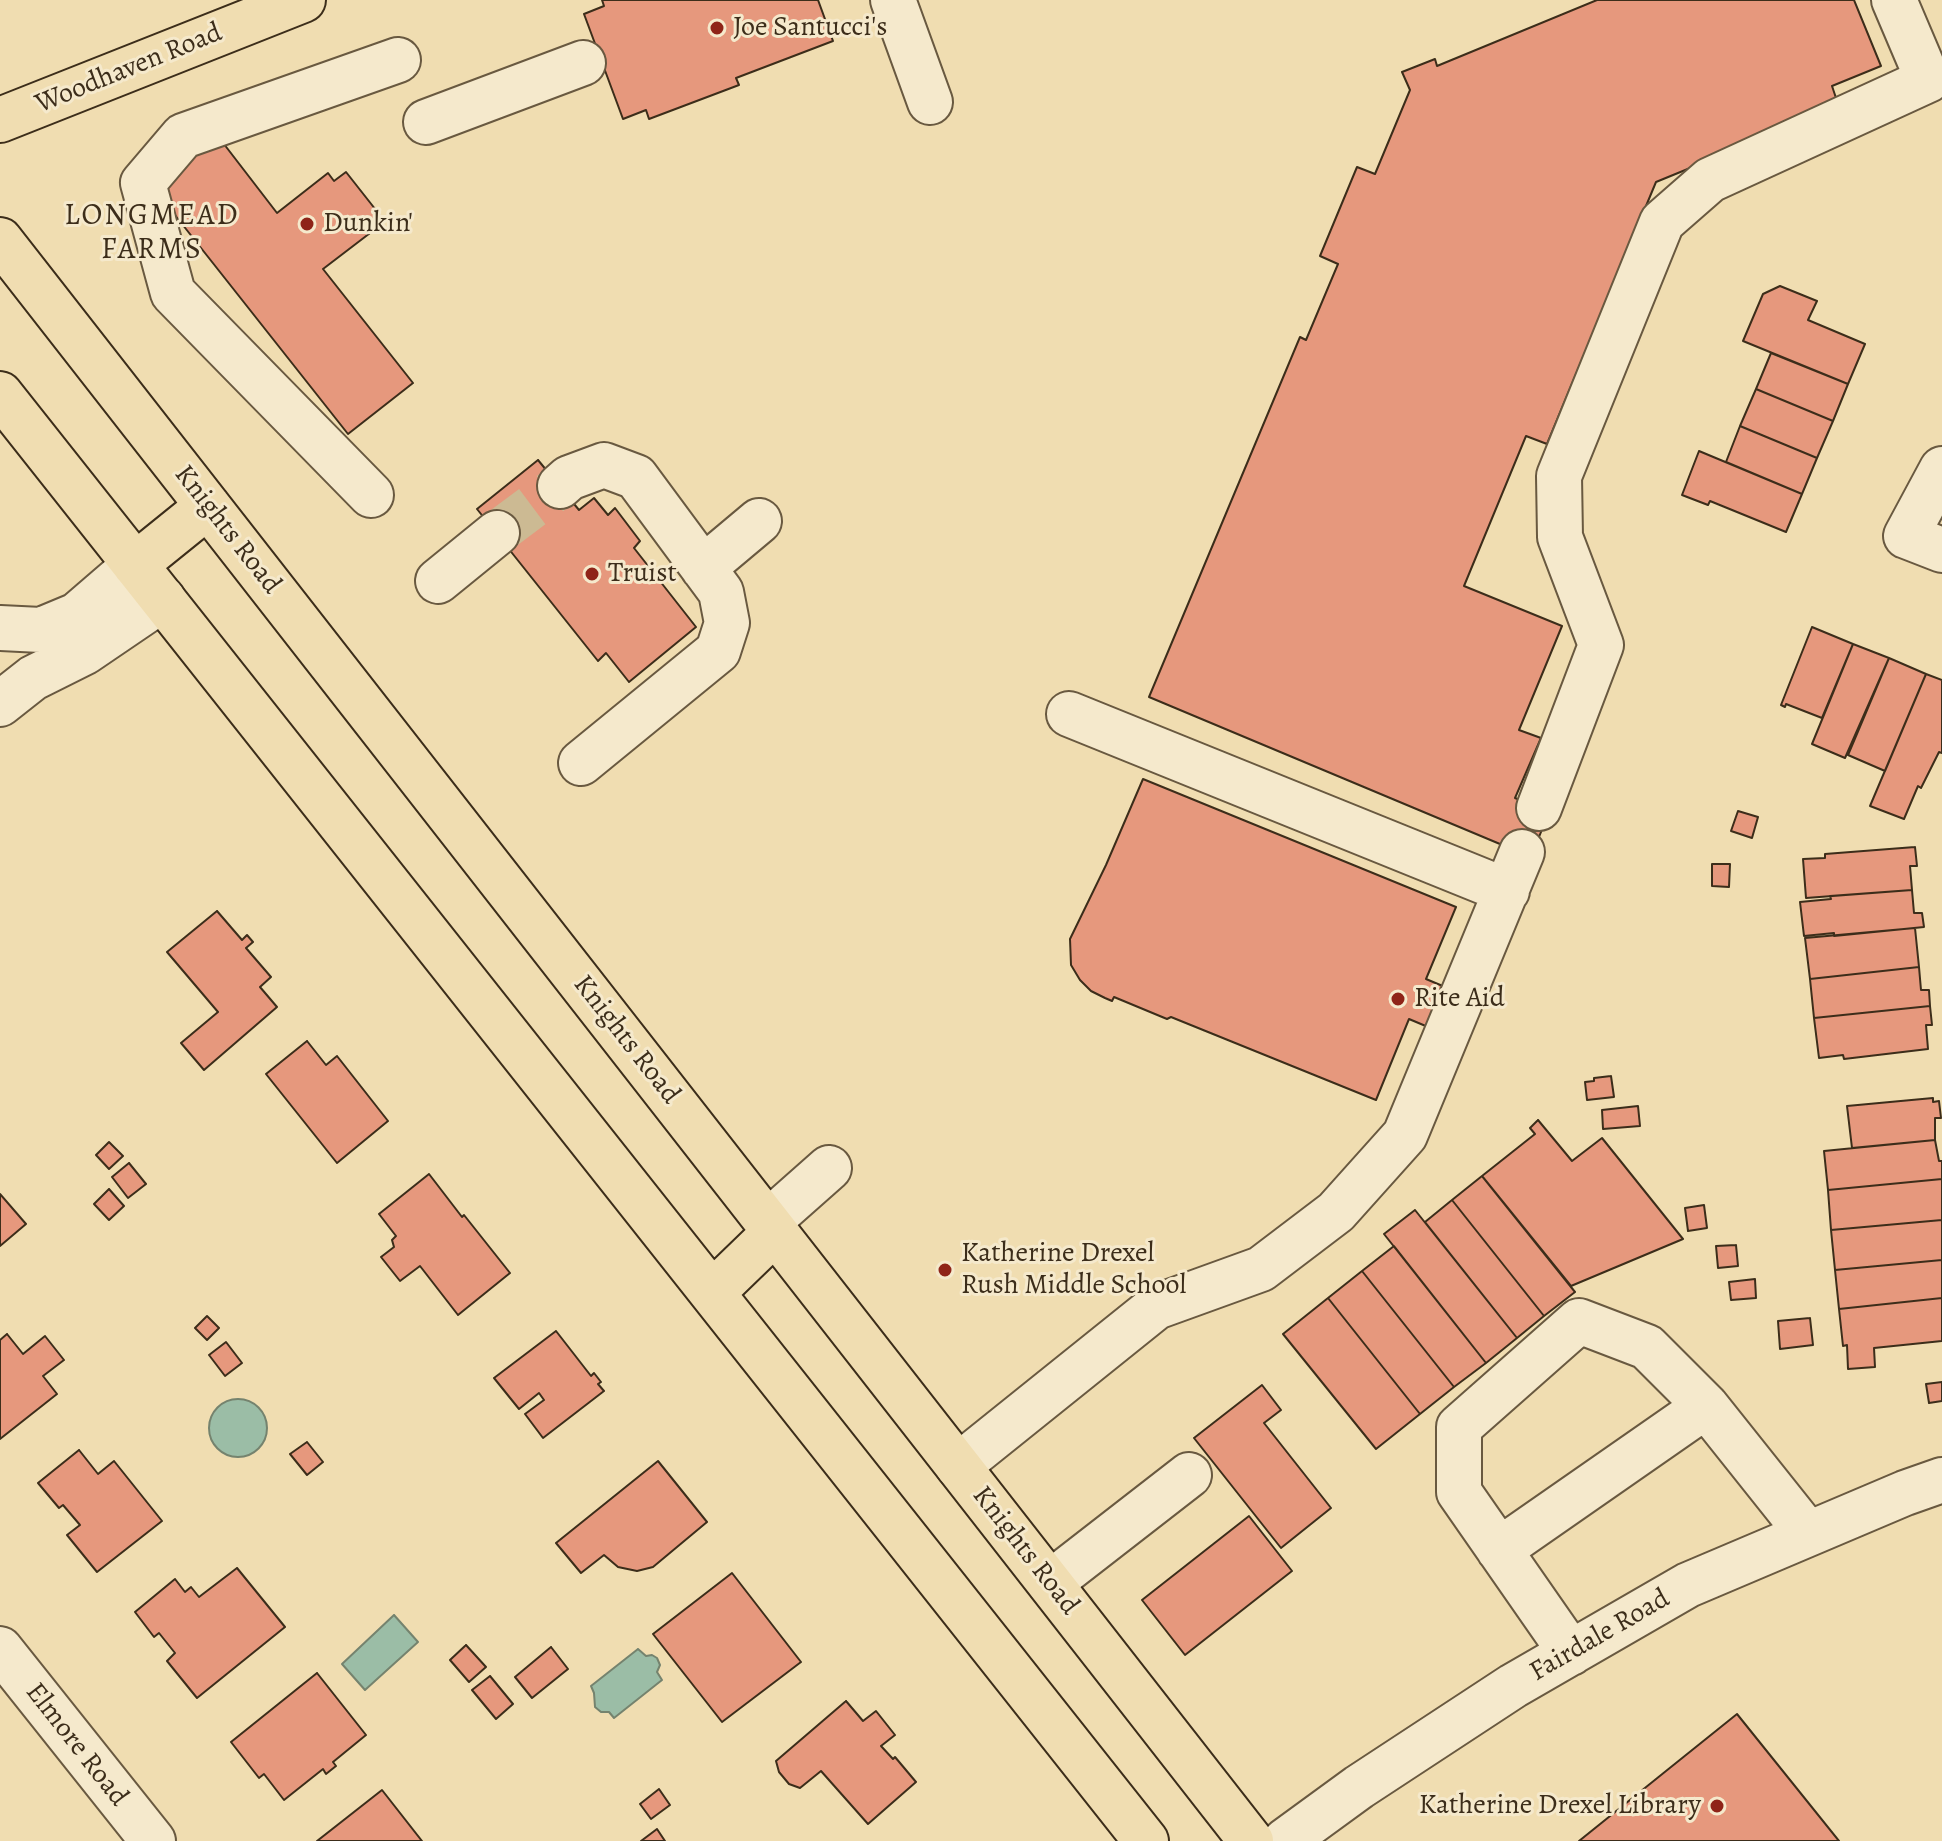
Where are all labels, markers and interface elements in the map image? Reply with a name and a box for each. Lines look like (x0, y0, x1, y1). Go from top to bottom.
place label: Joe Santucci's (733, 11, 888, 45)
street label: Woodhaven Road (31, 16, 227, 122)
marker: Joe Santucci's (708, 19, 726, 37)
district label: LONGMEAD FARMS (64, 199, 240, 270)
place label: Dunkin' (323, 207, 413, 241)
marker: Dunkin' (298, 215, 316, 233)
street label: Knights Road (166, 459, 288, 601)
place label: Truist (608, 557, 677, 591)
marker: Truist (583, 565, 601, 583)
street label: Knights Road (565, 969, 687, 1111)
place label: Rite Aid (1414, 982, 1505, 1016)
marker: Rite Aid (1389, 990, 1407, 1008)
place label: Katherine Drexel Rush Middle School (961, 1237, 1186, 1303)
marker: Katherine Drexel Rush Middle School (936, 1261, 954, 1279)
street label: Knights Road (964, 1480, 1086, 1622)
street label: Fairdale Road (1524, 1582, 1676, 1690)
street label: Elmore Road (17, 1677, 135, 1813)
place label: Katherine Drexel Library (1419, 1789, 1701, 1823)
marker: Katherine Drexel Library (1708, 1797, 1726, 1815)

